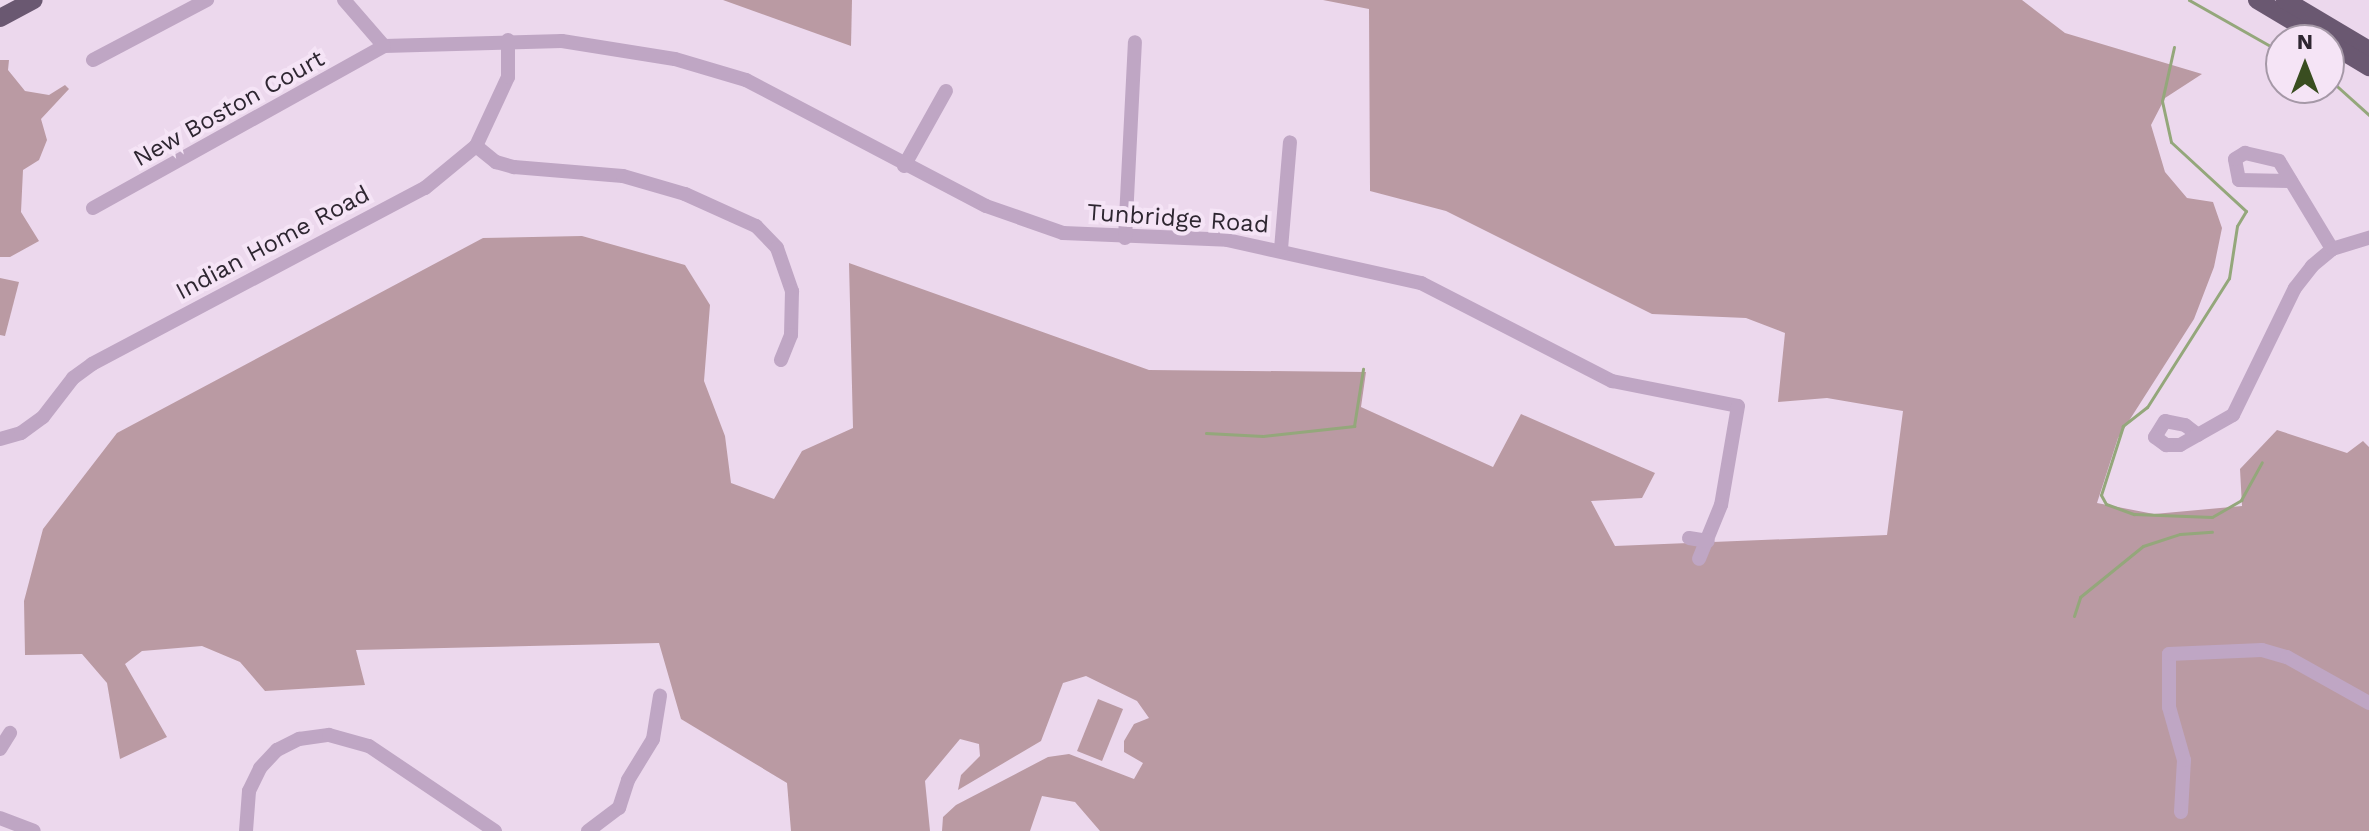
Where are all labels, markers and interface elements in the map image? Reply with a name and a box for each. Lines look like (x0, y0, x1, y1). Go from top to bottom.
north arrow (2265, 24, 2345, 104)
text: N (2297, 29, 2313, 54)
street label: New Boston Court (128, 44, 330, 174)
street label: Indian Home Road (171, 180, 375, 306)
street label: Tunbridge Road (1086, 198, 1270, 240)

